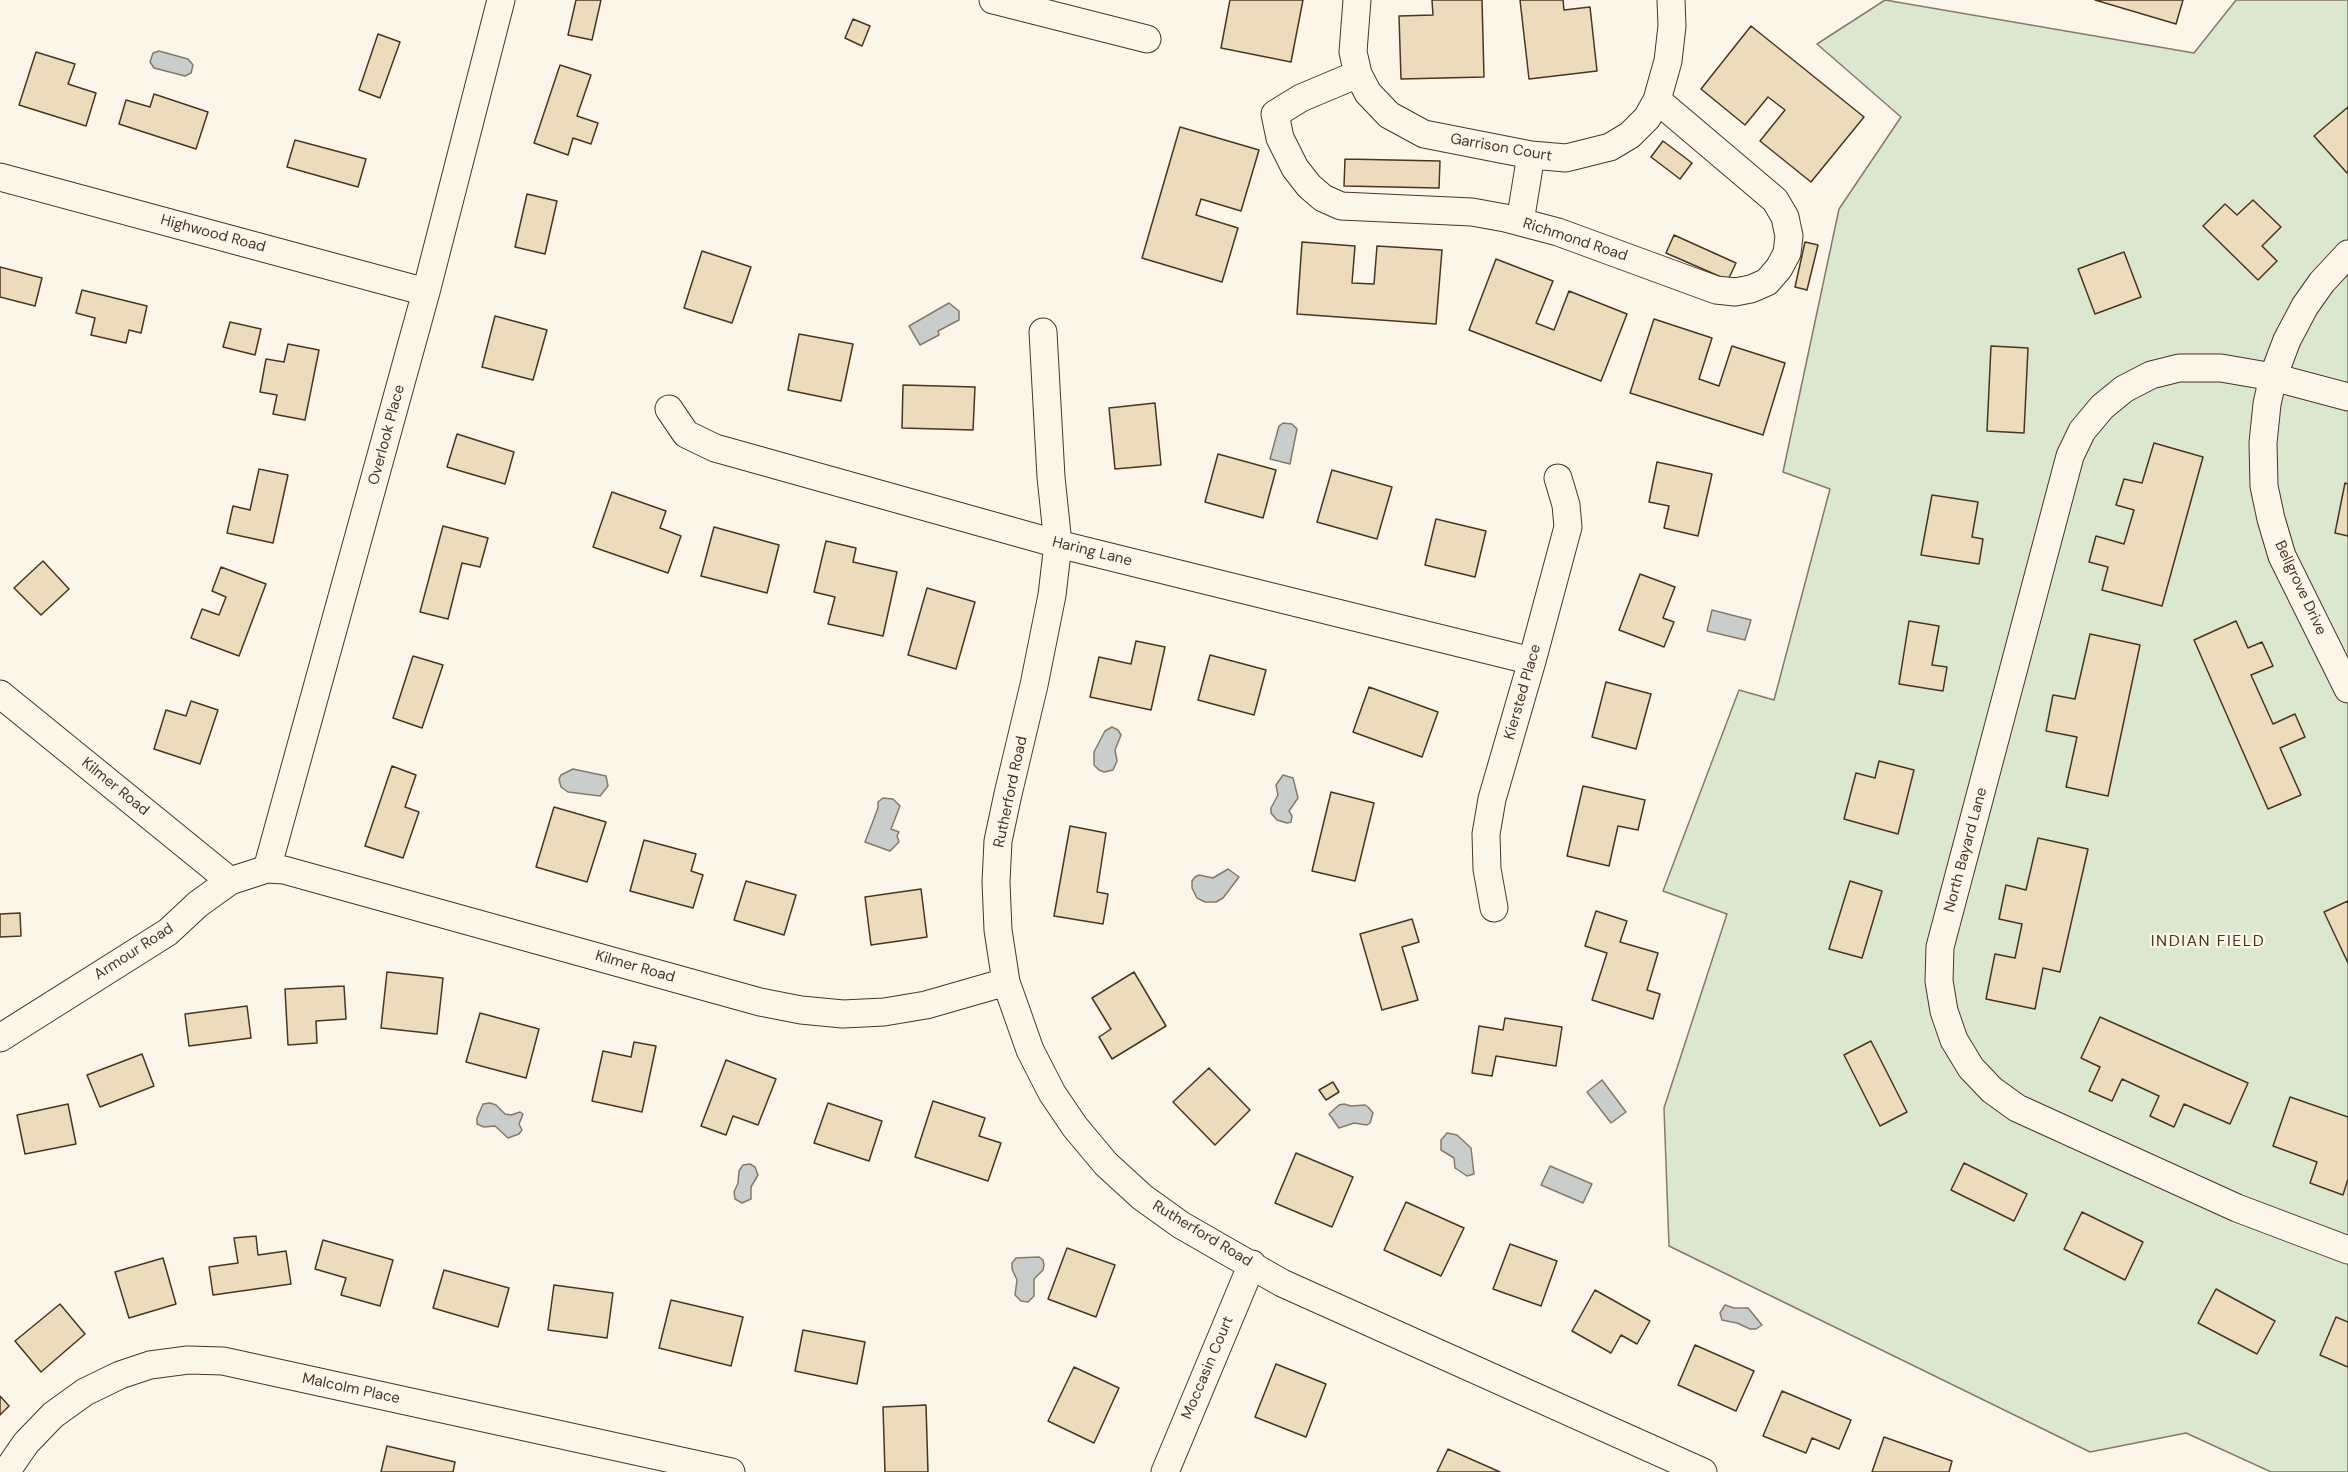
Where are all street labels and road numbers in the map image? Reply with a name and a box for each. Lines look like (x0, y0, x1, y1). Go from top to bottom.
street label: Garrison Court (1449, 130, 1553, 166)
street label: Highwood Road (158, 211, 268, 257)
street label: Richmond Road (1520, 215, 1630, 265)
street label: Overlook Place (365, 383, 409, 487)
street label: Haring Lane (1050, 533, 1134, 571)
street label: Bellgrove Drive (2270, 538, 2330, 638)
street label: Kiersted Place (1501, 642, 1545, 742)
street label: Rutherford Road (990, 735, 1032, 849)
street label: Kilmer Road (77, 754, 153, 820)
street label: North Bayard Lane (1941, 786, 1991, 914)
street label: Armour Road (91, 920, 177, 984)
street label: Kilmer Road (593, 947, 677, 987)
street label: Rutherford Road (1149, 1197, 1255, 1271)
street label: Moccasin Court (1178, 1314, 1238, 1422)
street label: Malcolm Place (300, 1370, 402, 1408)

